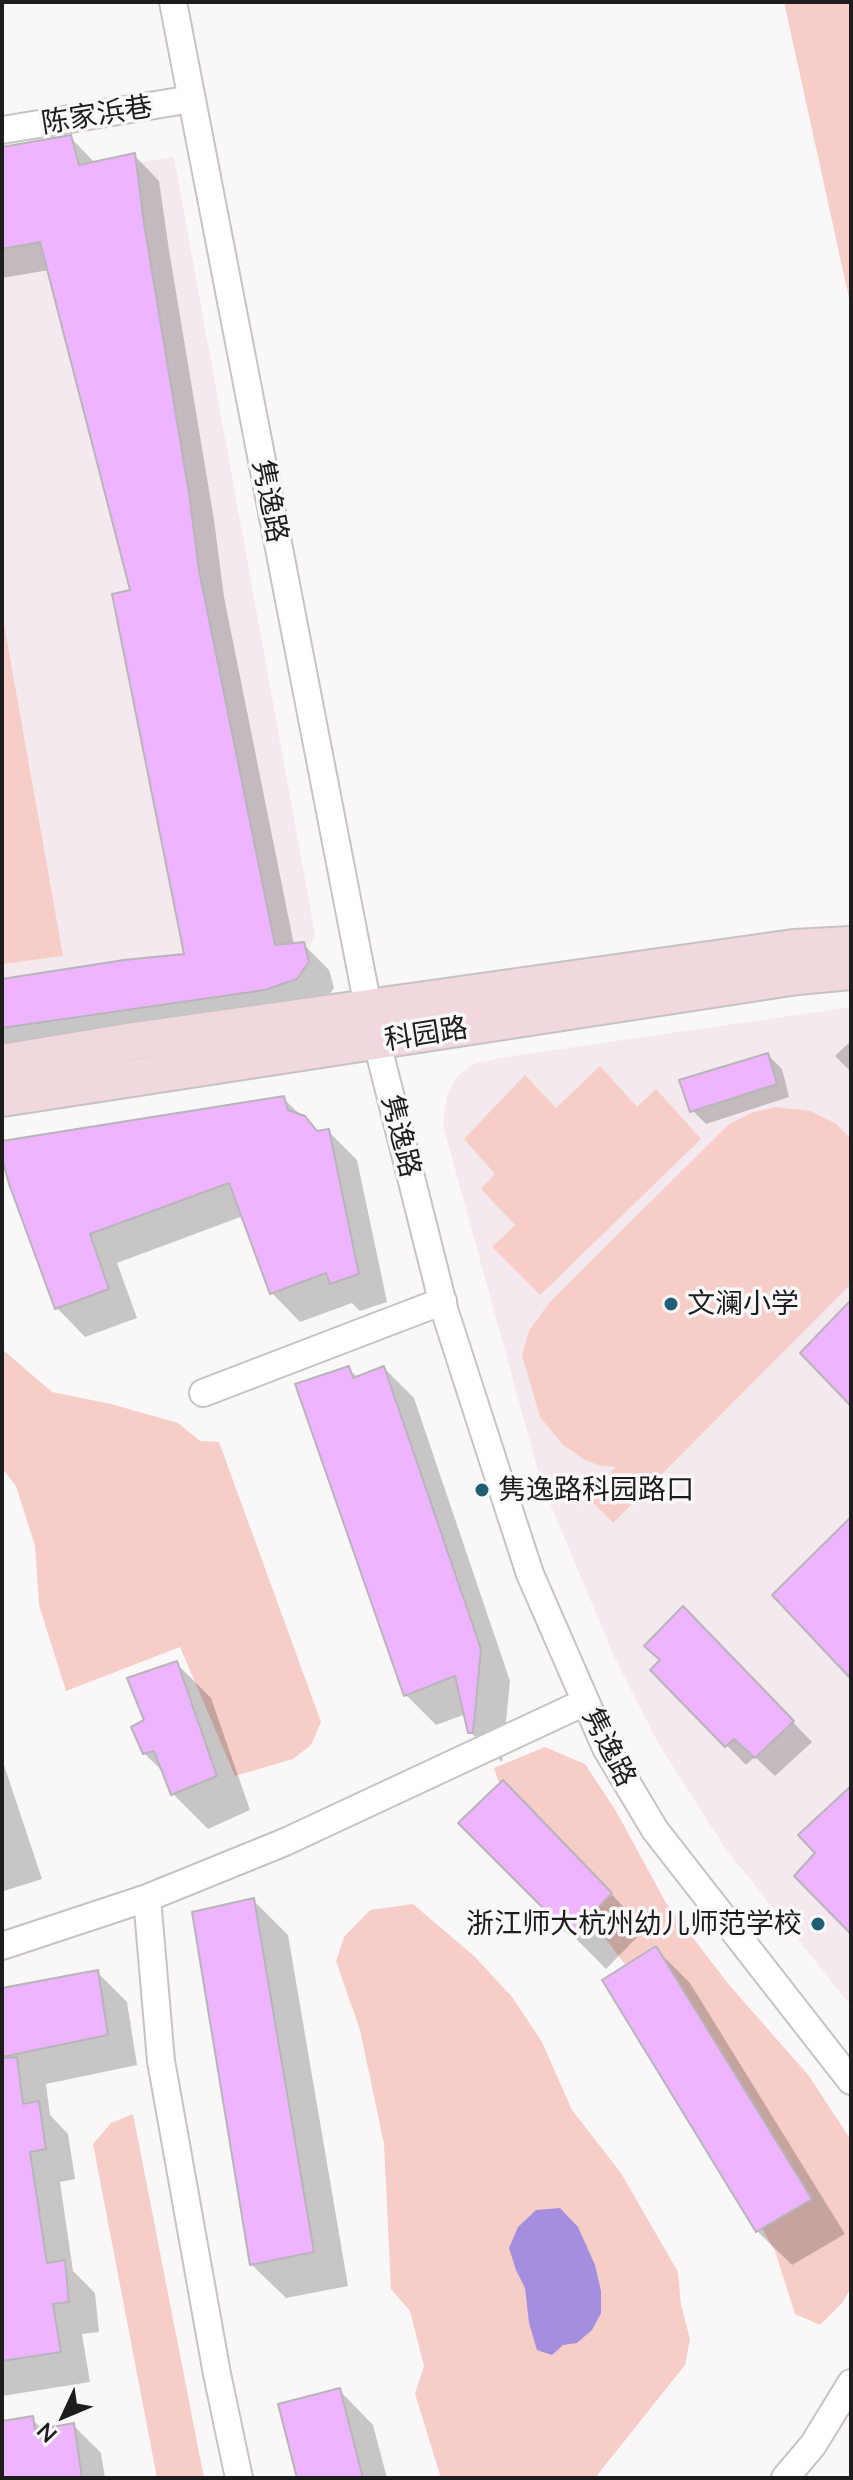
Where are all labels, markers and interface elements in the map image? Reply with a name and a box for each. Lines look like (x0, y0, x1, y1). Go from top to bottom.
street label: 陈家浜巷 (39, 90, 155, 140)
street label: 隽逸路 (245, 457, 295, 545)
street label: 科园路 (382, 1011, 470, 1057)
street label: 隽逸路 (375, 1091, 427, 1181)
place label: 文澜小学 (687, 1287, 799, 1321)
marker: 文澜小学 (662, 1295, 680, 1313)
place label: 隽逸路科园路口 (498, 1473, 694, 1507)
marker: 隽逸路科园路口 (473, 1481, 491, 1499)
street label: 隽逸路 (575, 1702, 643, 1792)
place label: 浙江师大杭州幼儿师范学校 (466, 1907, 802, 1941)
marker: 浙江师大杭州幼儿师范学校 (809, 1915, 827, 1933)
north arrow (24, 2376, 104, 2456)
text: N (31, 2418, 62, 2449)

